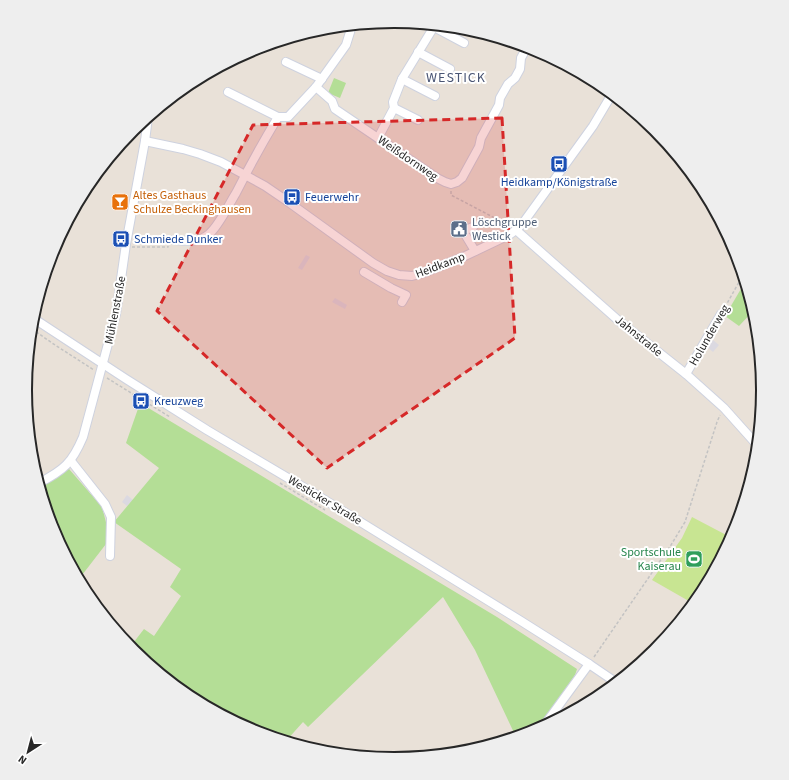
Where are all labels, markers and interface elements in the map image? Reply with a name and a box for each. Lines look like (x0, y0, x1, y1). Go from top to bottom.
district label: WESTICK (426, 68, 486, 88)
street label: Weißdornweg (374, 132, 441, 185)
bus stop icon: Heidkamp/Königstraße (549, 154, 569, 174)
place label: Heidkamp/Königstraße (501, 174, 617, 191)
place label: Altes Gasthaus Schulze Beckinghausen (133, 187, 251, 218)
bus stop icon: Feuerwehr (282, 187, 302, 207)
place label: Feuerwehr (305, 189, 360, 206)
bar icon: Altes Gasthaus Schulze Beckinghausen (110, 192, 130, 212)
place label: Löschgruppe Westick (472, 214, 537, 245)
public building icon: Löschgruppe Westick (449, 219, 469, 239)
bus stop icon: Schmiede Dunker (111, 229, 131, 249)
place label: Schmiede Dunker (134, 231, 223, 248)
street label: Heidkamp (413, 248, 468, 283)
street label: Mühlenstraße (101, 275, 130, 346)
street label: Holunderweg (685, 302, 734, 369)
street label: Jahnstraße (611, 312, 666, 361)
bus stop icon: Kreuzweg (131, 391, 151, 411)
place label: Kreuzweg (154, 393, 203, 410)
street label: Westicker Straße (284, 472, 365, 529)
place label: Sportschule Kaiserau (621, 544, 681, 575)
sports icon: Sportschule Kaiserau (684, 549, 704, 569)
north arrow (8, 732, 48, 772)
text: N (15, 751, 30, 768)

